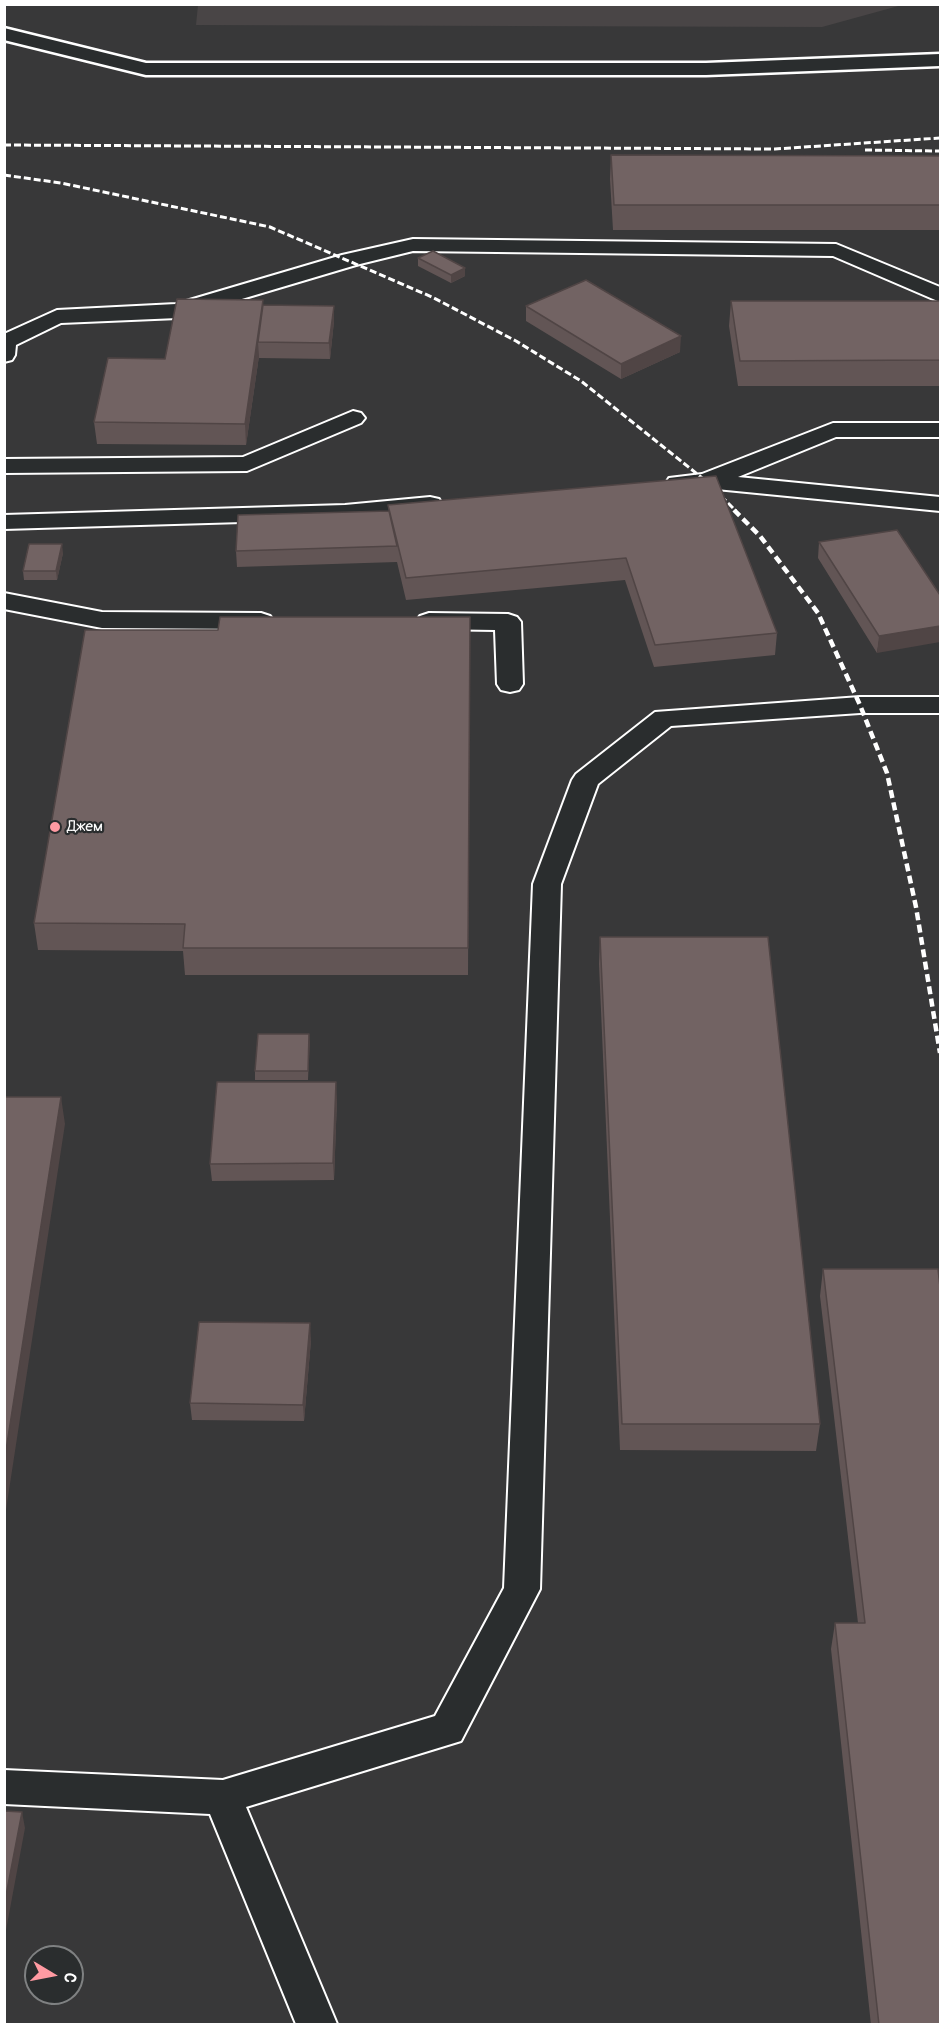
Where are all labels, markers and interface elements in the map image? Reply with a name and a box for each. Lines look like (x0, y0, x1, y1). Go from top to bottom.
place label: Джем (67, 818, 103, 836)
marker: Джем (48, 820, 62, 834)
north arrow (24, 1945, 84, 2005)
text: С (59, 1971, 80, 1984)

